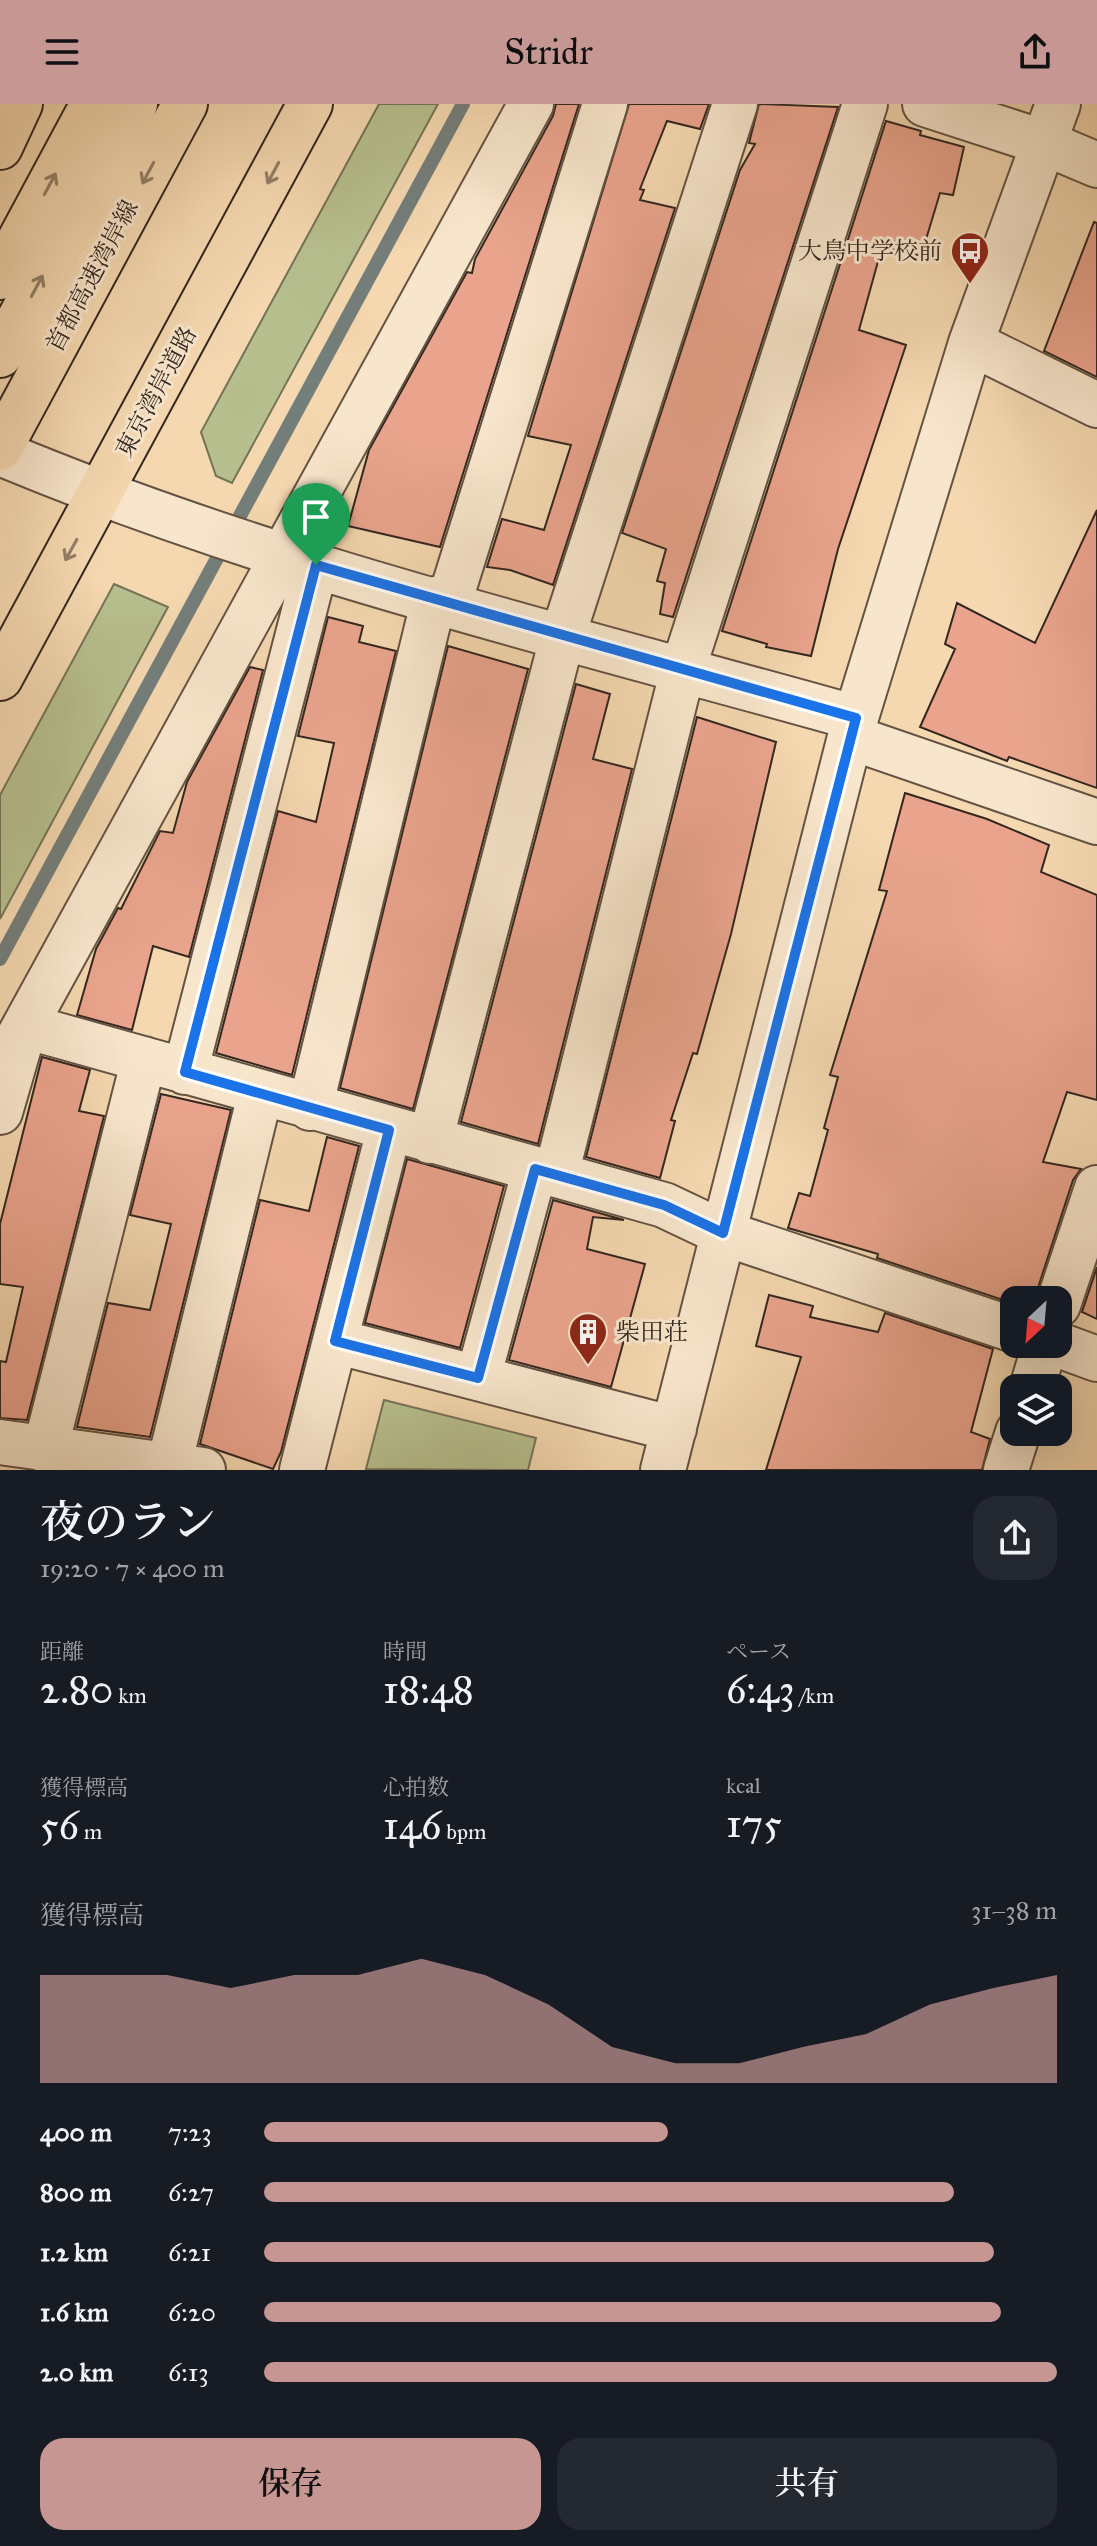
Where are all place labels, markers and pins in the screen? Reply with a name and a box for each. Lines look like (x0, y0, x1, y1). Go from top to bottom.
bus stop icon: 大鳥中学校前 (949, 230, 991, 285)
place label: 大鳥中学校前 (798, 236, 942, 266)
pin (282, 483, 350, 565)
building icon: 柴田荘 (567, 1311, 609, 1366)
place label: 柴田荘 (616, 1317, 688, 1347)

